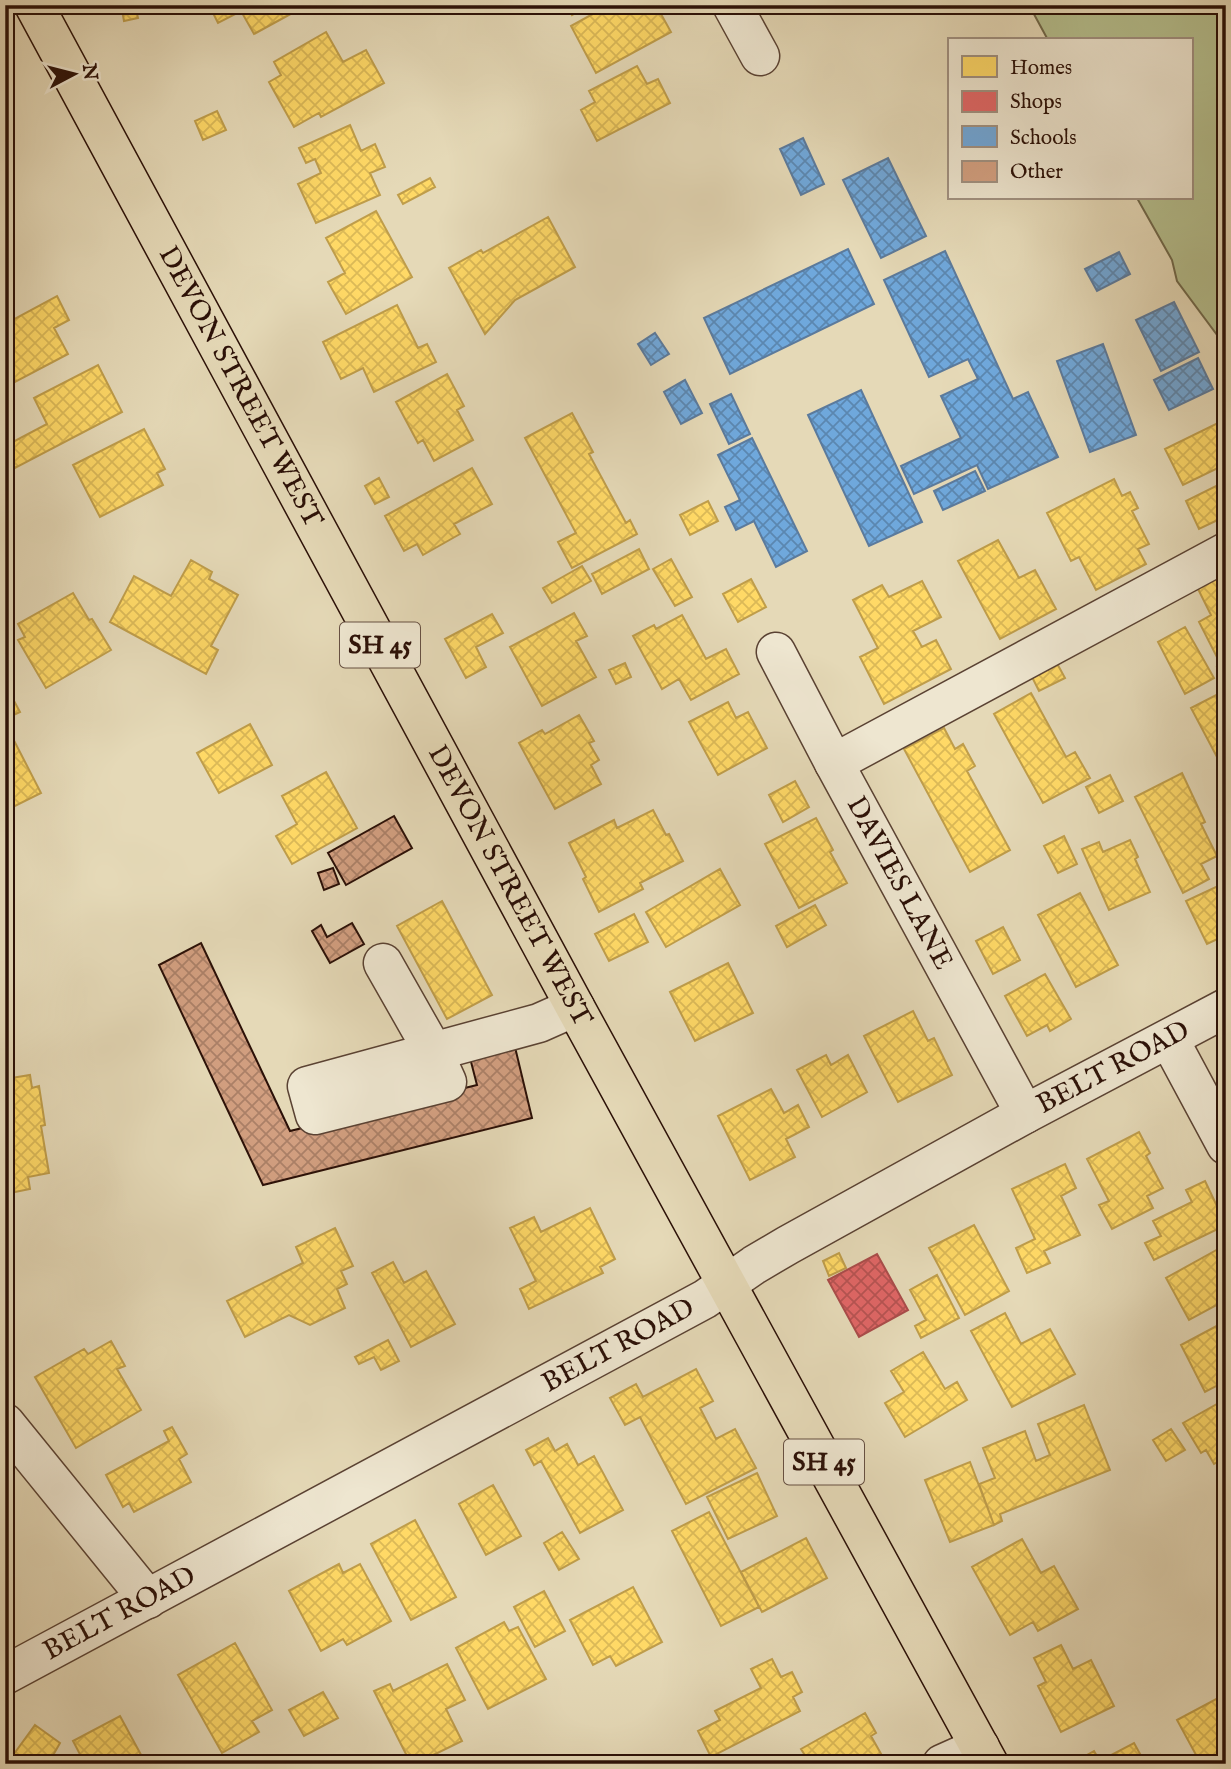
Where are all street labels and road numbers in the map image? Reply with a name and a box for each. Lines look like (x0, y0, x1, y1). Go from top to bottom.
street label: DEVON STREET WEST (150, 240, 331, 534)
road number: SH 45 (340, 622, 420, 667)
street label: DEVON STREET WEST (419, 739, 600, 1033)
street label: DAVIES LANE (838, 790, 961, 976)
street label: BELT ROAD (1031, 1013, 1196, 1122)
street label: BELT ROAD (536, 1290, 700, 1401)
road number: SH 45 (784, 1440, 864, 1484)
street label: BELT ROAD (37, 1558, 202, 1669)

